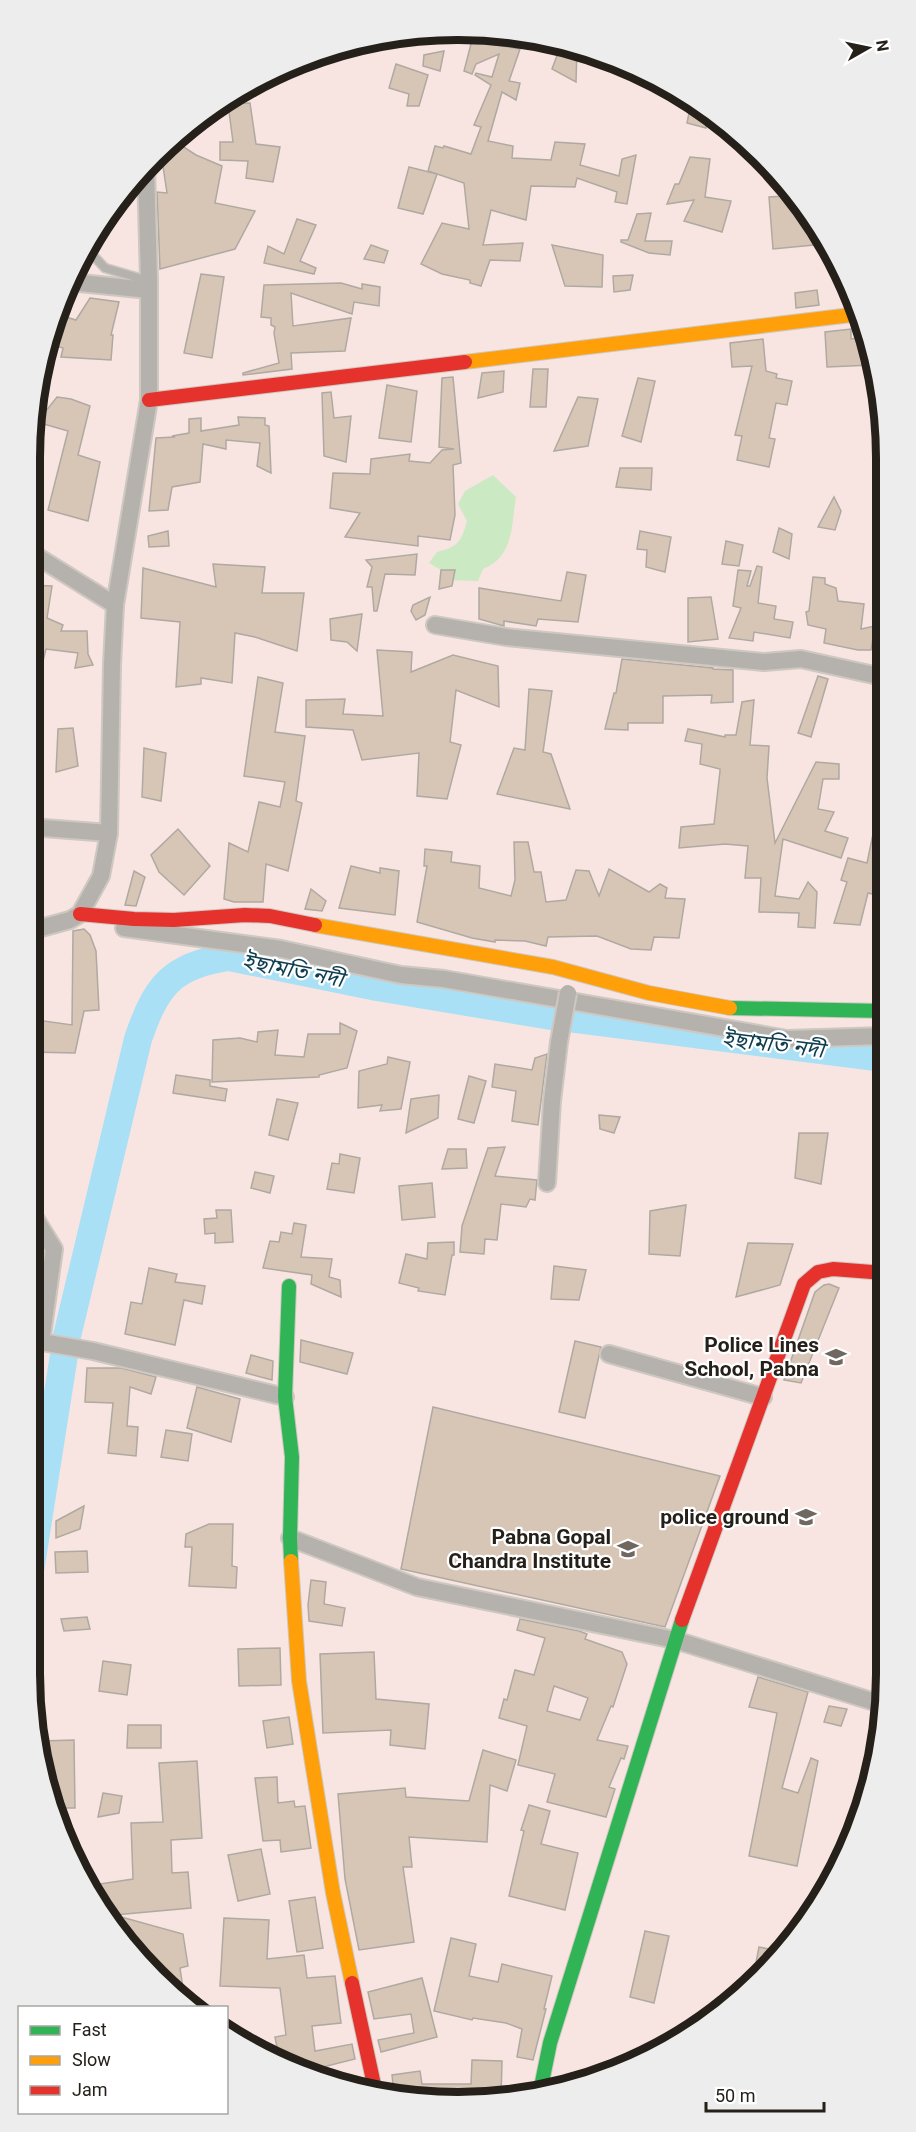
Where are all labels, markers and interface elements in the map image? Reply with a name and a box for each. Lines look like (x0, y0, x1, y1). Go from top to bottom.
north arrow (838, 18, 898, 78)
text: N (872, 39, 893, 53)
water label: ইছামতি নদী (240, 947, 350, 993)
water label: ইছামতি নদী (721, 1024, 830, 1063)
place label: Police Lines School, Pabna (684, 1333, 819, 1381)
school or university icon: Police Lines School, Pabna (824, 1345, 848, 1369)
place label: police ground (660, 1505, 789, 1529)
school or university icon: police ground (794, 1505, 818, 1529)
place label: Pabna Gopal Chandra Institute (448, 1525, 611, 1573)
school or university icon: Pabna Gopal Chandra Institute (616, 1537, 640, 1561)
legend (18, 2006, 228, 2114)
text: Fast (72, 2019, 107, 2040)
text: Slow (72, 2049, 111, 2070)
scale bar (706, 2075, 824, 2113)
text: Jam (72, 2079, 108, 2100)
text: 50 m (715, 2085, 755, 2106)

